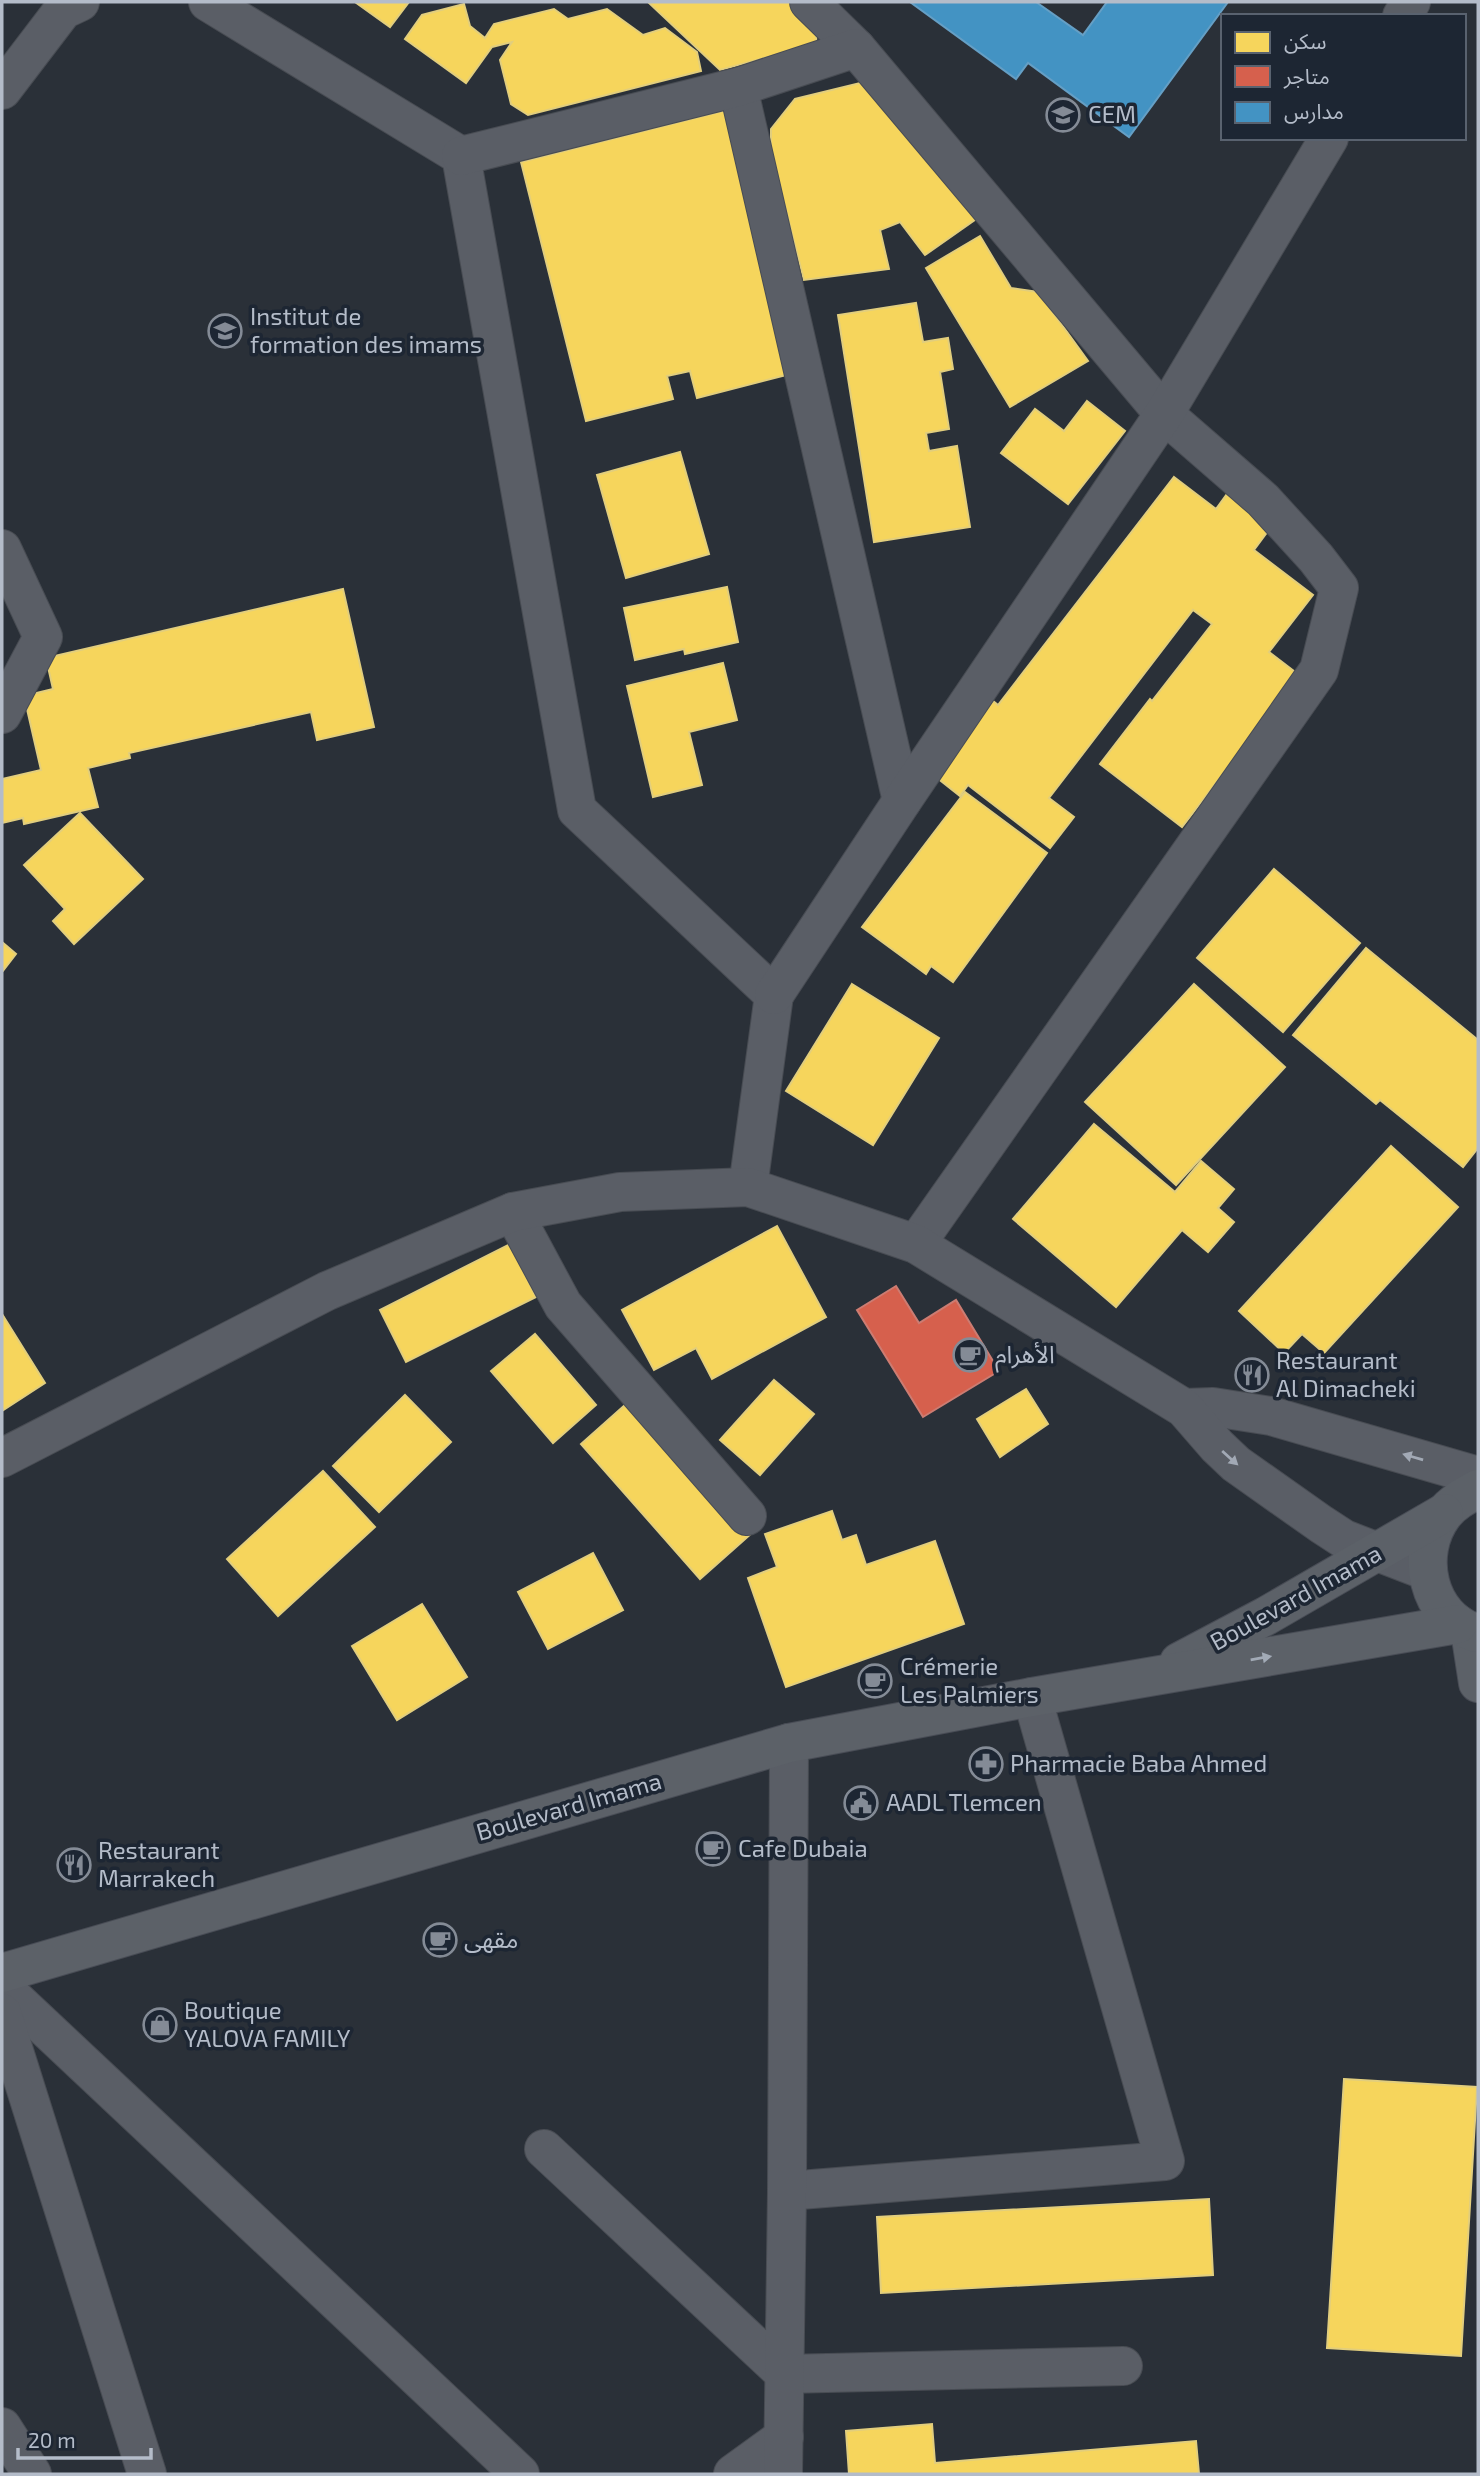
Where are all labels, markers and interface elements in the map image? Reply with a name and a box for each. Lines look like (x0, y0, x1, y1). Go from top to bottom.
legend (1221, 14, 1466, 140)
text: سكن (1284, 28, 1326, 54)
text: متاجر (1283, 63, 1330, 89)
school or university icon: CEM (1044, 96, 1082, 134)
text: مدارس (1284, 98, 1344, 124)
place label: CEM (1088, 99, 1136, 128)
place label: Institut de formation des imams (250, 301, 482, 358)
school or university icon: Institut de formation des imams (206, 312, 244, 350)
cafe icon: الأهرام (951, 1336, 989, 1374)
place label: الأهرام (995, 1339, 1055, 1373)
place label: Restaurant Al Dimacheki (1276, 1345, 1416, 1402)
restaurant icon: Restaurant Al Dimacheki (1233, 1356, 1271, 1394)
one-way arrow (1221, 1450, 1238, 1466)
one-way arrow (1401, 1451, 1423, 1462)
street label: Boulevard Imama (1205, 1538, 1386, 1656)
place label: Crémerie Les Palmiers (900, 1651, 1039, 1708)
one-way arrow (1251, 1652, 1273, 1663)
cafe icon: Crémerie Les Palmiers (856, 1662, 894, 1700)
pharmacy icon: Pharmacie Baba Ahmed (967, 1745, 1005, 1783)
place label: Pharmacie Baba Ahmed (1010, 1748, 1267, 1777)
street label: Boulevard Imama (473, 1765, 664, 1846)
public building icon: AADL Tlemcen (842, 1784, 880, 1822)
place label: AADL Tlemcen (886, 1787, 1042, 1816)
cafe icon: Cafe Dubaia (694, 1830, 732, 1868)
place label: Cafe Dubaia (738, 1833, 868, 1862)
place label: Restaurant Marrakech (98, 1835, 220, 1892)
restaurant icon: Restaurant Marrakech (55, 1846, 93, 1884)
cafe icon: مقهى (421, 1921, 459, 1959)
place label: مقهى (464, 1924, 518, 1953)
place label: Boutique YALOVA FAMILY (184, 1995, 351, 2052)
shop icon: Boutique YALOVA FAMILY (141, 2006, 179, 2044)
scale bar (18, 2416, 150, 2460)
text: 20 m (28, 2427, 76, 2452)

